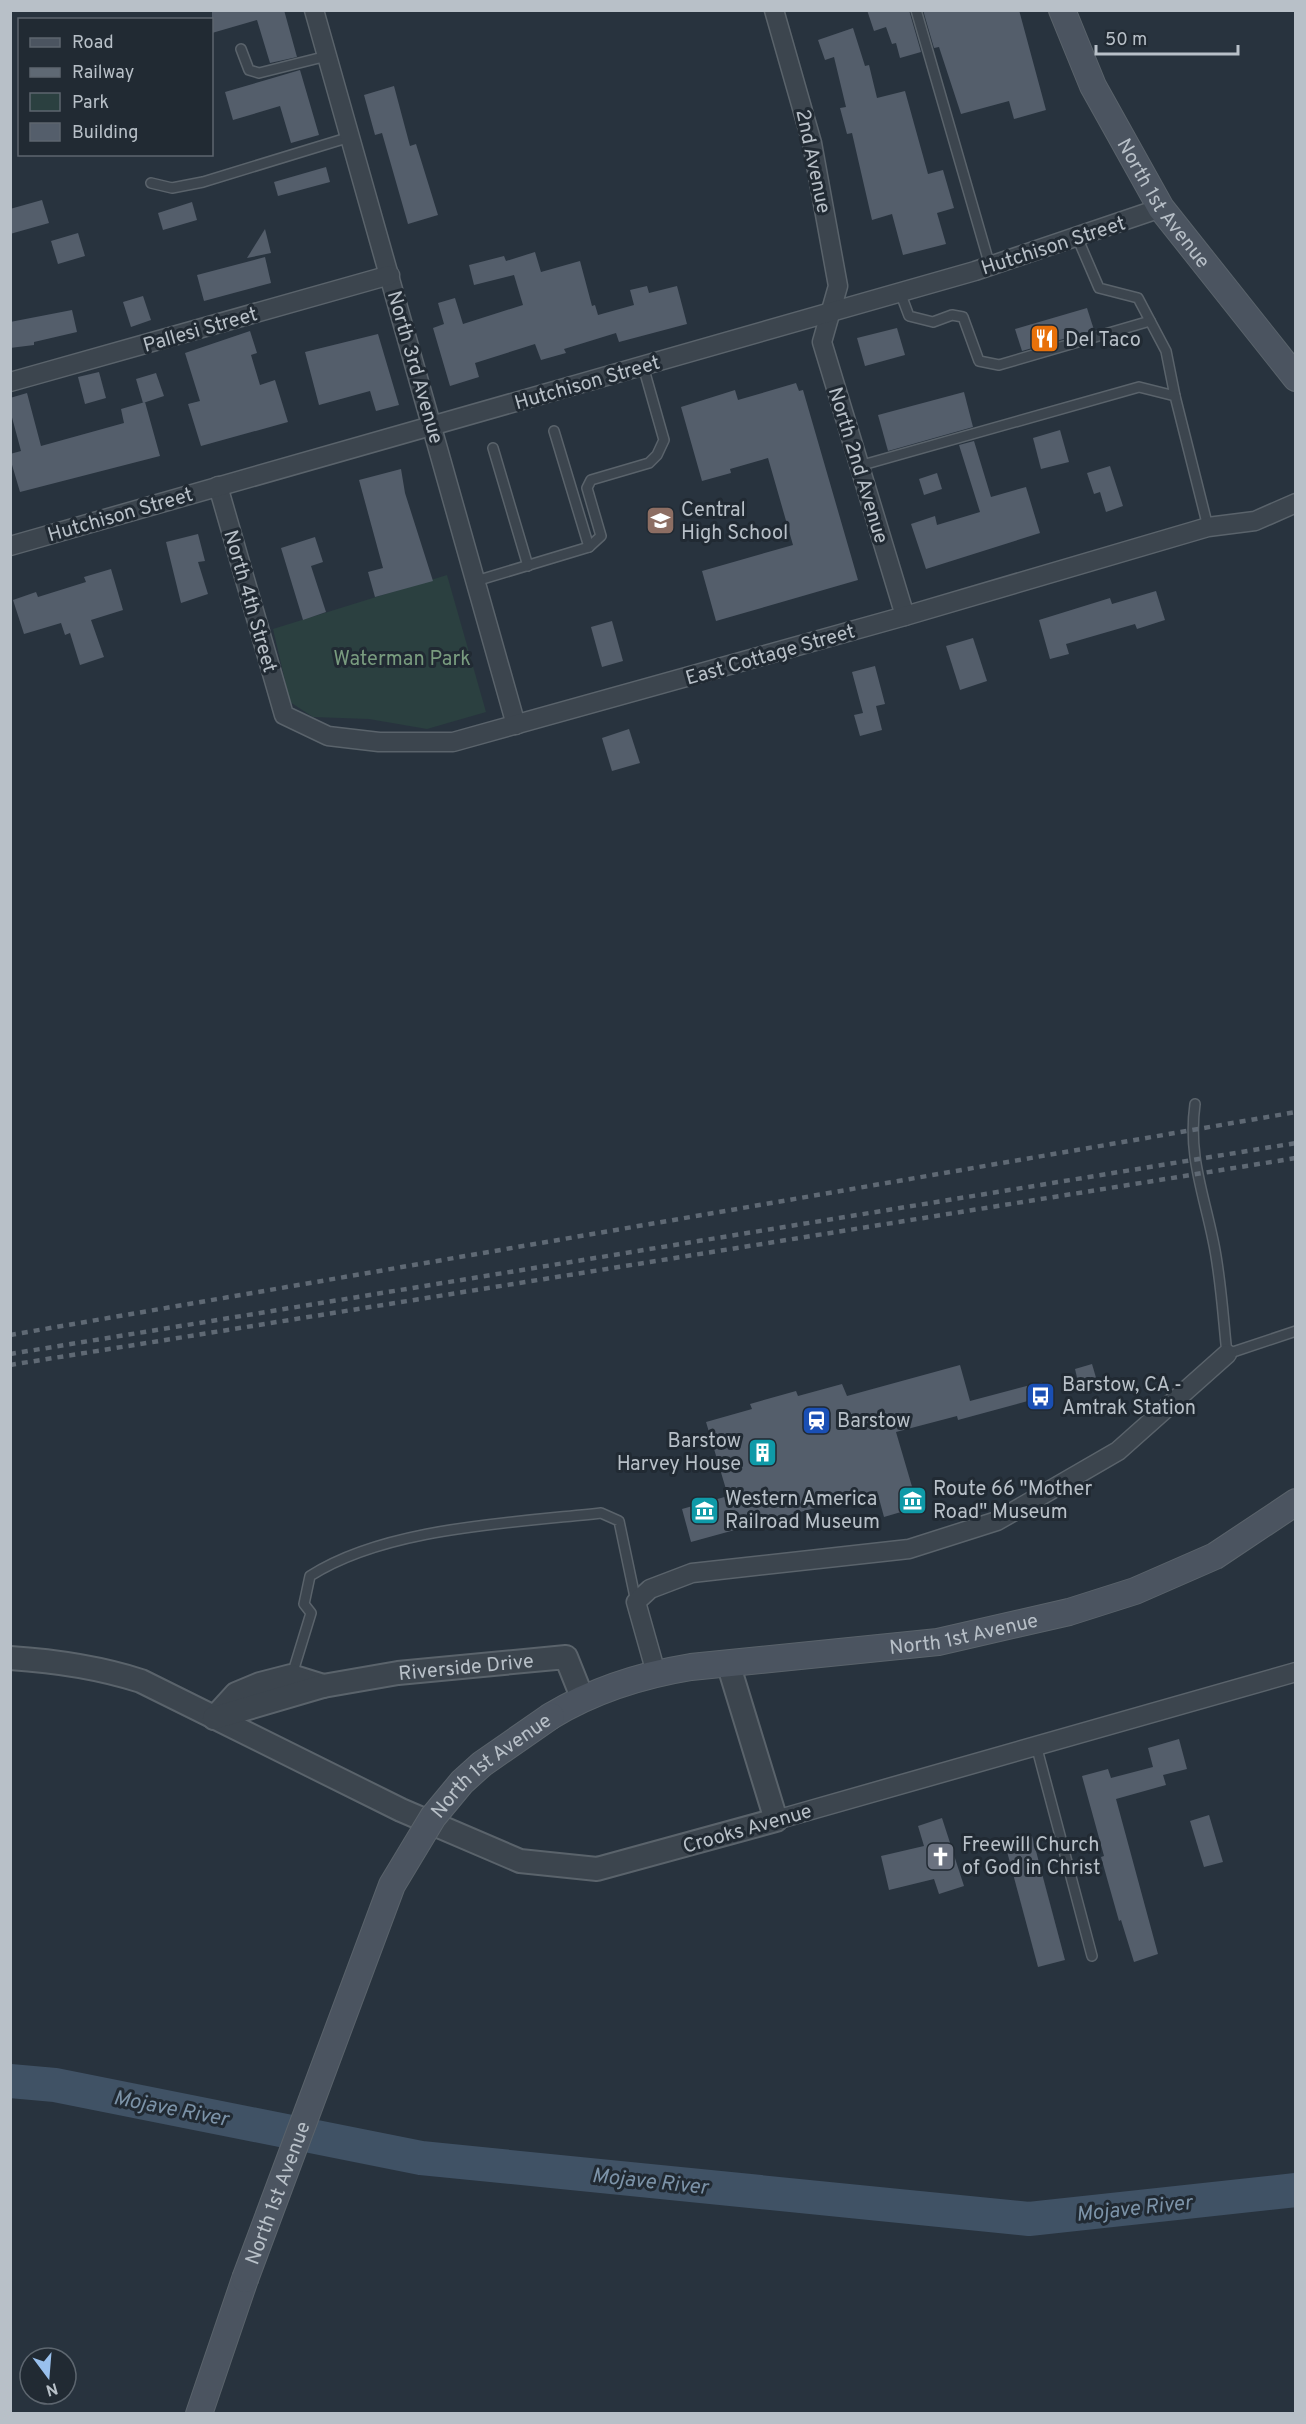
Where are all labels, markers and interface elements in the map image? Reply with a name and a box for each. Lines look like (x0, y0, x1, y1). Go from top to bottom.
legend (18, 18, 213, 156)
scale bar (1096, 18, 1238, 56)
text: 50 m (1105, 29, 1147, 52)
text: Road (72, 32, 114, 55)
text: Railway (72, 62, 134, 85)
text: Park (72, 92, 109, 115)
street label: 2nd Avenue (788, 107, 836, 216)
text: Building (72, 122, 138, 145)
street label: North 1st Avenue (1110, 134, 1215, 274)
street label: Hutchison Street (978, 211, 1129, 282)
street label: North 3rd Avenue (380, 288, 448, 447)
street label: Pallesi Street (140, 302, 261, 360)
restaurant icon: Del Taco (1028, 323, 1060, 355)
place label: Del Taco (1065, 328, 1141, 354)
street label: Hutchison Street (512, 351, 663, 417)
street label: North 2nd Avenue (821, 384, 893, 547)
street label: Hutchison Street (45, 483, 196, 549)
place label: Central High School (681, 498, 788, 547)
school or university icon: Central High School (644, 505, 676, 537)
street label: North 4th Street (216, 527, 282, 676)
street label: East Cottage Street (683, 619, 858, 693)
park label: Waterman Park (333, 647, 471, 673)
place label: Barstow, CA - Amtrak Station (1062, 1373, 1196, 1422)
bus stop icon: Barstow, CA - Amtrak Station (1025, 1380, 1057, 1412)
station icon: Barstow (800, 1404, 832, 1436)
place label: Barstow (837, 1409, 910, 1435)
place label: Barstow Harvey House (617, 1429, 741, 1478)
building icon: Barstow Harvey House (746, 1436, 778, 1468)
place label: Route 66 "Mother Road" Museum (933, 1477, 1092, 1526)
museum icon: Route 66 "Mother Road" Museum (896, 1484, 928, 1516)
place label: Western America Railroad Museum (725, 1487, 880, 1536)
museum icon: Western America Railroad Museum (688, 1494, 720, 1526)
street label: North 1st Avenue (888, 1608, 1041, 1662)
street label: Riverside Drive (397, 1649, 535, 1688)
street label: North 1st Avenue (426, 1709, 557, 1825)
street label: Crooks Avenue (680, 1799, 815, 1861)
place label: Freewill Church of God in Christ (962, 1833, 1101, 1882)
church icon: Freewill Church of God in Christ (925, 1840, 957, 1872)
water label: Mojave River (111, 2085, 232, 2134)
street label: North 1st Avenue (240, 2118, 318, 2269)
water label: Mojave River (591, 2163, 711, 2202)
water label: Mojave River (1075, 2190, 1195, 2229)
north arrow (18, 2346, 78, 2406)
text: N (43, 2377, 60, 2400)

